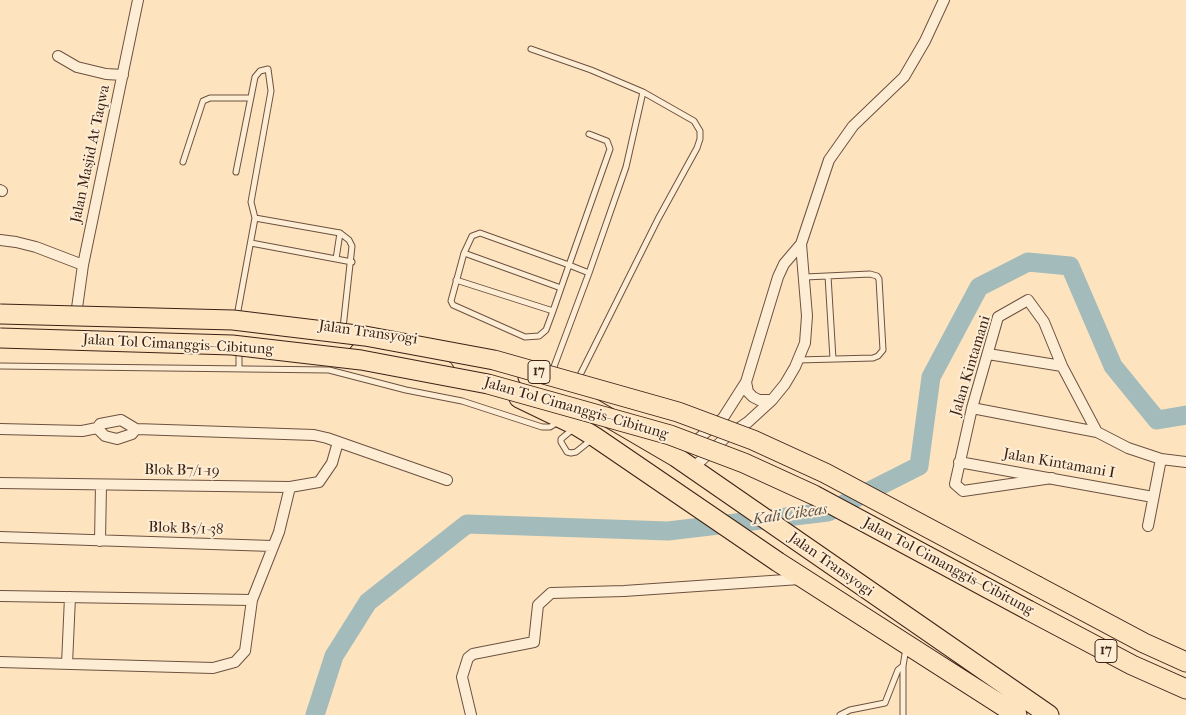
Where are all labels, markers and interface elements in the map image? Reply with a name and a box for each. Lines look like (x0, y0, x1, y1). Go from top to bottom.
street label: Jalan Masjid At Taqwa (68, 83, 114, 225)
street label: Jalan Kintamani (947, 314, 995, 418)
street label: Jalan Transyogi (317, 317, 419, 349)
street label: Jalan Tol Cimanggis–Cibitung (82, 331, 274, 359)
road number: 17 (528, 361, 550, 384)
street label: Jalan Tol Cimanggis–Cibitung (482, 374, 670, 444)
street label: Jalan Kintamani I (1002, 445, 1116, 483)
street label: Blok B7/1-19 (144, 461, 220, 481)
water label: Kali Cikeas (751, 500, 829, 530)
street label: Jalan Tol Cimanggis–Cibitung (859, 514, 1037, 620)
street label: Blok B5/1-38 (148, 519, 224, 539)
street label: Jalan Transyogi (785, 529, 877, 601)
road number: 17 (1095, 640, 1117, 662)

